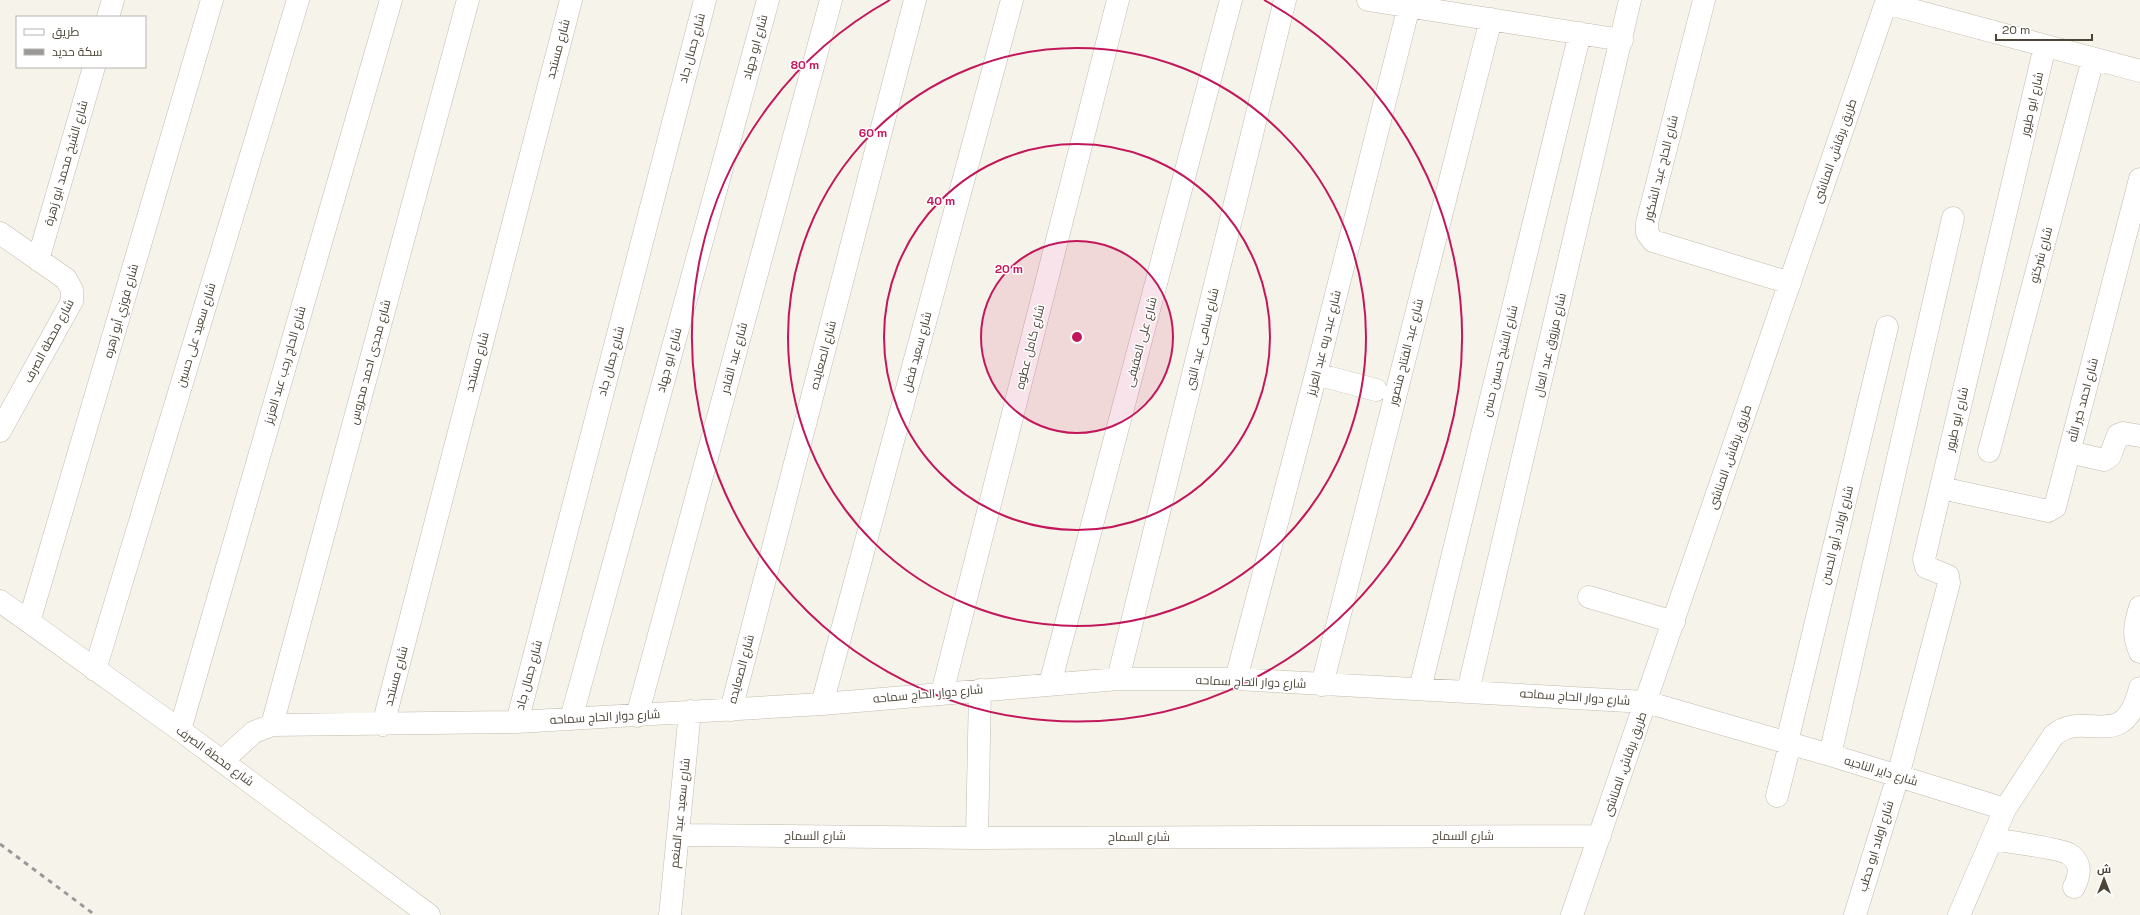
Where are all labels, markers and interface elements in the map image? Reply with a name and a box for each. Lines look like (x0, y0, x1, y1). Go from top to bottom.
street label: شارع جمال جاد (675, 11, 709, 85)
street label: شارع ابو جهاد (739, 13, 771, 81)
legend (16, 16, 146, 68)
scale bar (1996, 16, 2092, 42)
street label: شارع مستجد (542, 17, 574, 81)
text: 20 m (2002, 22, 2030, 38)
text: طريق (52, 24, 80, 40)
text: سكة حديد (52, 44, 103, 60)
text: 80 m (791, 57, 819, 73)
street label: شارع ابو طيور (2017, 70, 2047, 139)
street label: طريق برقاش, المناشى (1810, 97, 1860, 205)
street label: شارع الشيخ محمد ابو زهرة (40, 98, 92, 228)
street label: شارع الحاج عبد الشكور (1640, 113, 1682, 224)
text: 60 m (859, 125, 887, 141)
text: 40 m (927, 193, 955, 209)
street label: شارع شركتو (2026, 225, 2056, 285)
text: 20 m (995, 261, 1023, 277)
street label: شارع فوزي أبو زهره (100, 262, 144, 361)
street label: شارع سعيد على حسين (172, 281, 220, 389)
street label: شارع سامى عبد النبى (1182, 286, 1222, 392)
street label: شارع عبد ربه عبد العزيز (1303, 288, 1345, 399)
street label: شارع مرزوق عبد العال (1530, 291, 1570, 399)
street label: شارع على العفيفى (1121, 295, 1161, 389)
street label: شارع محطة الصرف (20, 296, 78, 386)
street label: شارع عبد الفتاح منصور (1385, 297, 1427, 408)
street label: شارع مجدى احمد محروس (346, 298, 394, 426)
street label: شارع كامل عطوه (1012, 303, 1048, 391)
street label: شارع الشيخ حسين حسن (1478, 303, 1522, 418)
street label: شارع الحاج رجب عبد العزيز (260, 304, 310, 427)
street label: شارع سعيد فضل (899, 310, 935, 394)
street label: شارع الصعايده (806, 319, 840, 391)
street label: شارع عبد القادر (717, 321, 751, 396)
street label: شارع جمال جاد (594, 324, 628, 398)
street label: شارع ابو جهاد (653, 326, 685, 394)
street label: شارع مستجد (461, 330, 493, 394)
centre of rings (1070, 330, 1084, 344)
street label: شارع احمد خير الله (2064, 356, 2102, 444)
street label: شارع ابو طيور (1942, 385, 1972, 454)
street label: طريق برقاش, المناشى (1705, 403, 1755, 511)
street label: شارع اولاد أبو الحسن (1817, 484, 1857, 586)
street label: شارع الصعايده (724, 633, 758, 705)
street label: شارع جمال جاد (512, 638, 546, 712)
street label: شارع مستجد (380, 644, 412, 708)
street label: شارع دوار الحاج سماحه (1195, 672, 1307, 692)
street label: شارع دوار الحاج سماحه (872, 681, 984, 707)
street label: شارع دوار الحاج سماحه (1519, 685, 1631, 709)
street label: شارع دوار الحاج سماحه (549, 706, 661, 728)
street label: طريق برقاش, المناشى (1600, 710, 1650, 818)
street label: شارع محطة الصرف (173, 722, 257, 790)
street label: شارع داير الناحيه (1842, 752, 1920, 790)
street label: شارع سعيد عبد المنعم (666, 757, 694, 869)
street label: شارع اولاد ابو حطب (1855, 798, 1898, 894)
street label: شارع السماح (784, 828, 846, 844)
street label: شارع السماح (1432, 828, 1494, 844)
street label: شارع السماح (1108, 829, 1170, 845)
north arrow (2084, 859, 2124, 899)
text: ش (2097, 862, 2111, 876)

